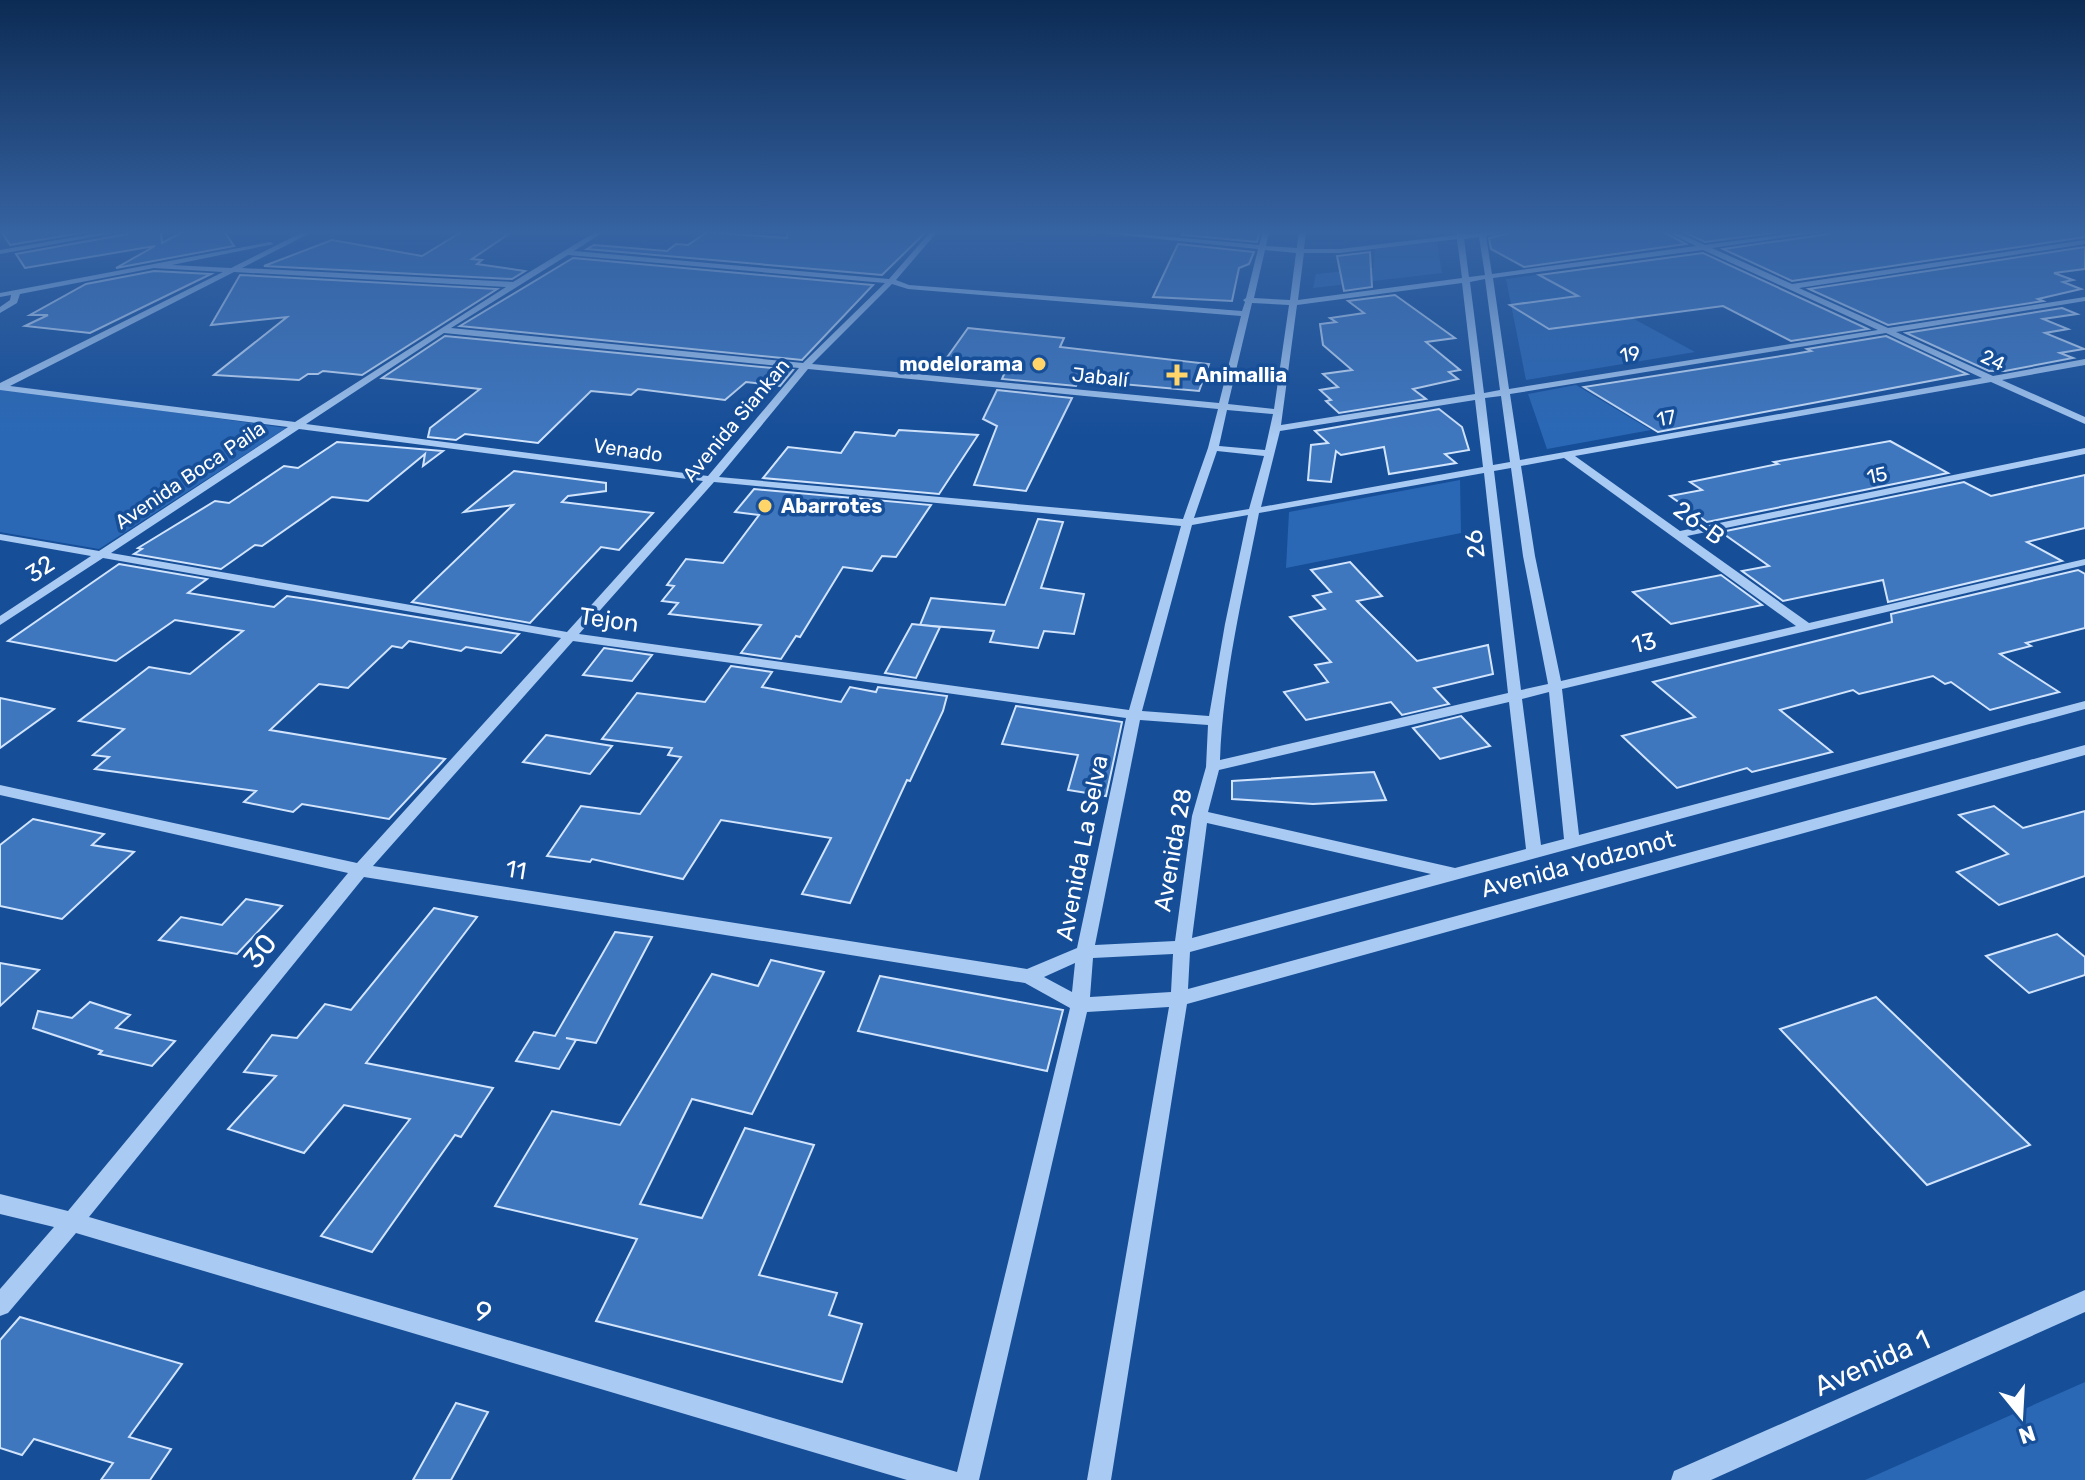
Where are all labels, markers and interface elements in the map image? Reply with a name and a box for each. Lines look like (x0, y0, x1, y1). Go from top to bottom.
street label: 19 (1618, 341, 1642, 367)
street label: 24 (1977, 344, 2009, 376)
place label: modelorama (899, 352, 1023, 376)
street label: Avenida Siankan (678, 354, 794, 486)
marker: modelorama (1030, 355, 1048, 373)
street label: Jabalí (1071, 362, 1130, 392)
place label: Animallia (1195, 363, 1287, 387)
marker: Animallia (1166, 364, 1188, 386)
street label: 17 (1655, 405, 1677, 431)
street label: Avenida Boca Paila (110, 416, 270, 534)
street label: Venado (592, 433, 664, 467)
street label: 15 (1865, 461, 1889, 489)
place label: Abarrotes (781, 494, 882, 518)
street label: 26-B (1668, 495, 1730, 551)
marker: Abarrotes (756, 497, 774, 515)
street label: 26 (1459, 528, 1491, 560)
street label: 32 (20, 549, 60, 589)
street label: Tejon (578, 602, 640, 638)
street label: 13 (1629, 627, 1659, 659)
street label: Avenida La Selva (1050, 753, 1114, 943)
street label: Avenida 28 (1148, 786, 1198, 914)
street label: Avenida Yodzonot (1478, 825, 1678, 903)
street label: 11 (504, 855, 528, 885)
street label: 30 (236, 927, 284, 975)
street label: 9 (470, 1294, 496, 1330)
street label: Avenida 1 (1809, 1323, 1935, 1403)
north arrow (1981, 1376, 2061, 1456)
text: N (2015, 1419, 2039, 1450)

